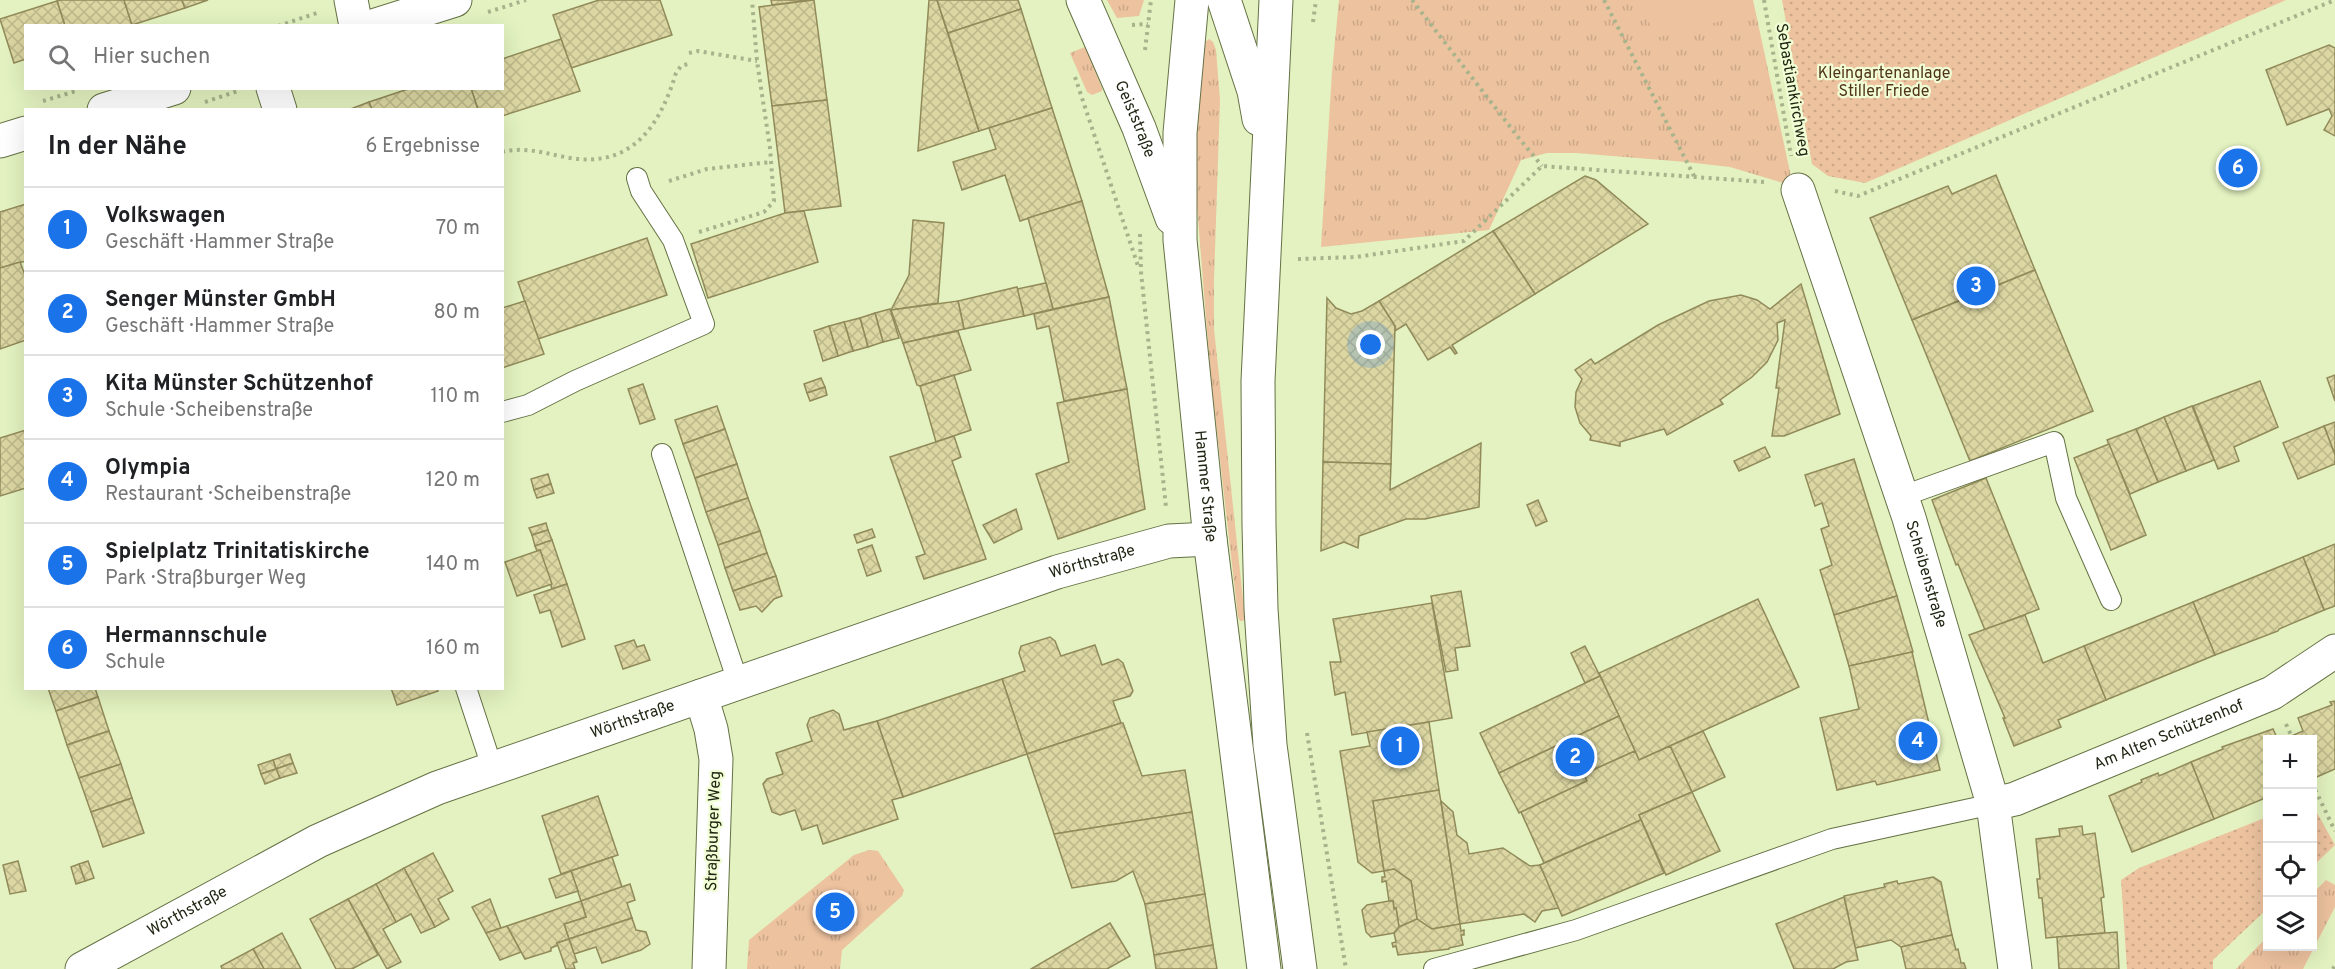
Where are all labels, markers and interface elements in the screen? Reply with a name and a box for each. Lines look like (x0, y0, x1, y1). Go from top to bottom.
street label: Sebastiankirchweg (1770, 22, 1814, 158)
search box (24, 24, 504, 90)
icon: search (45, 41, 78, 74)
text: Hier suchen (93, 44, 210, 71)
park label: Kleingartenanlage Stiller Friede (1818, 64, 1950, 102)
street label: Geiststraße (1110, 78, 1159, 161)
text: In der Nähe (48, 131, 187, 164)
text: 6 Ergebnisse (365, 134, 480, 160)
pin: 6 (2218, 146, 2258, 190)
text: Volkswagen (105, 203, 226, 230)
text: 1 (64, 216, 72, 242)
text: 70 m (436, 216, 480, 242)
text: Geschäft · Hammer Straße (105, 230, 334, 256)
pin: 3 (1956, 264, 1996, 308)
text: Senger Münster GmbH (105, 287, 336, 314)
text: 2 (61, 300, 74, 326)
text: 80 m (434, 300, 480, 326)
text: Geschäft · Hammer Straße (105, 314, 334, 340)
your location (1356, 330, 1385, 359)
text: Kita Münster Schützenhof (105, 371, 373, 398)
text: 3 (62, 384, 74, 410)
text: 110 m (431, 384, 480, 410)
text: Schule · Scheibenstraße (105, 398, 313, 424)
street label: Hammer Straße (1189, 429, 1220, 543)
text: Olympia (105, 455, 190, 482)
text: 4 (61, 468, 74, 494)
text: 120 m (426, 468, 480, 494)
text: Restaurant · Scheibenstraße (105, 482, 351, 508)
street label: Scheibenstraße (1900, 518, 1951, 630)
text: Spielplatz Trinitatiskirche (105, 539, 370, 566)
street label: Wörthstraße (1047, 541, 1138, 584)
text: 5 (61, 552, 74, 578)
text: 140 m (426, 552, 480, 578)
text: Park · Straßburger Weg (105, 566, 306, 592)
text: Hermannschule (105, 623, 267, 650)
text: 6 (61, 636, 74, 662)
text: 160 m (426, 636, 480, 662)
text: Schule (105, 650, 165, 676)
street label: Am Alten Schützenhof (2091, 695, 2247, 775)
street label: Wörthstraße (588, 696, 678, 744)
pin: 4 (1898, 718, 1938, 764)
pin: 1 (1380, 724, 1420, 768)
pin: 2 (1556, 734, 1594, 780)
map controls (2263, 735, 2317, 951)
button: + (2263, 735, 2317, 789)
street label: Straßburger Weg (702, 770, 726, 892)
button: − (2263, 789, 2317, 843)
button: locate (2263, 843, 2317, 897)
street label: Wörthstraße (144, 882, 231, 942)
pin: 5 (816, 890, 854, 934)
button: layers (2263, 897, 2317, 951)

